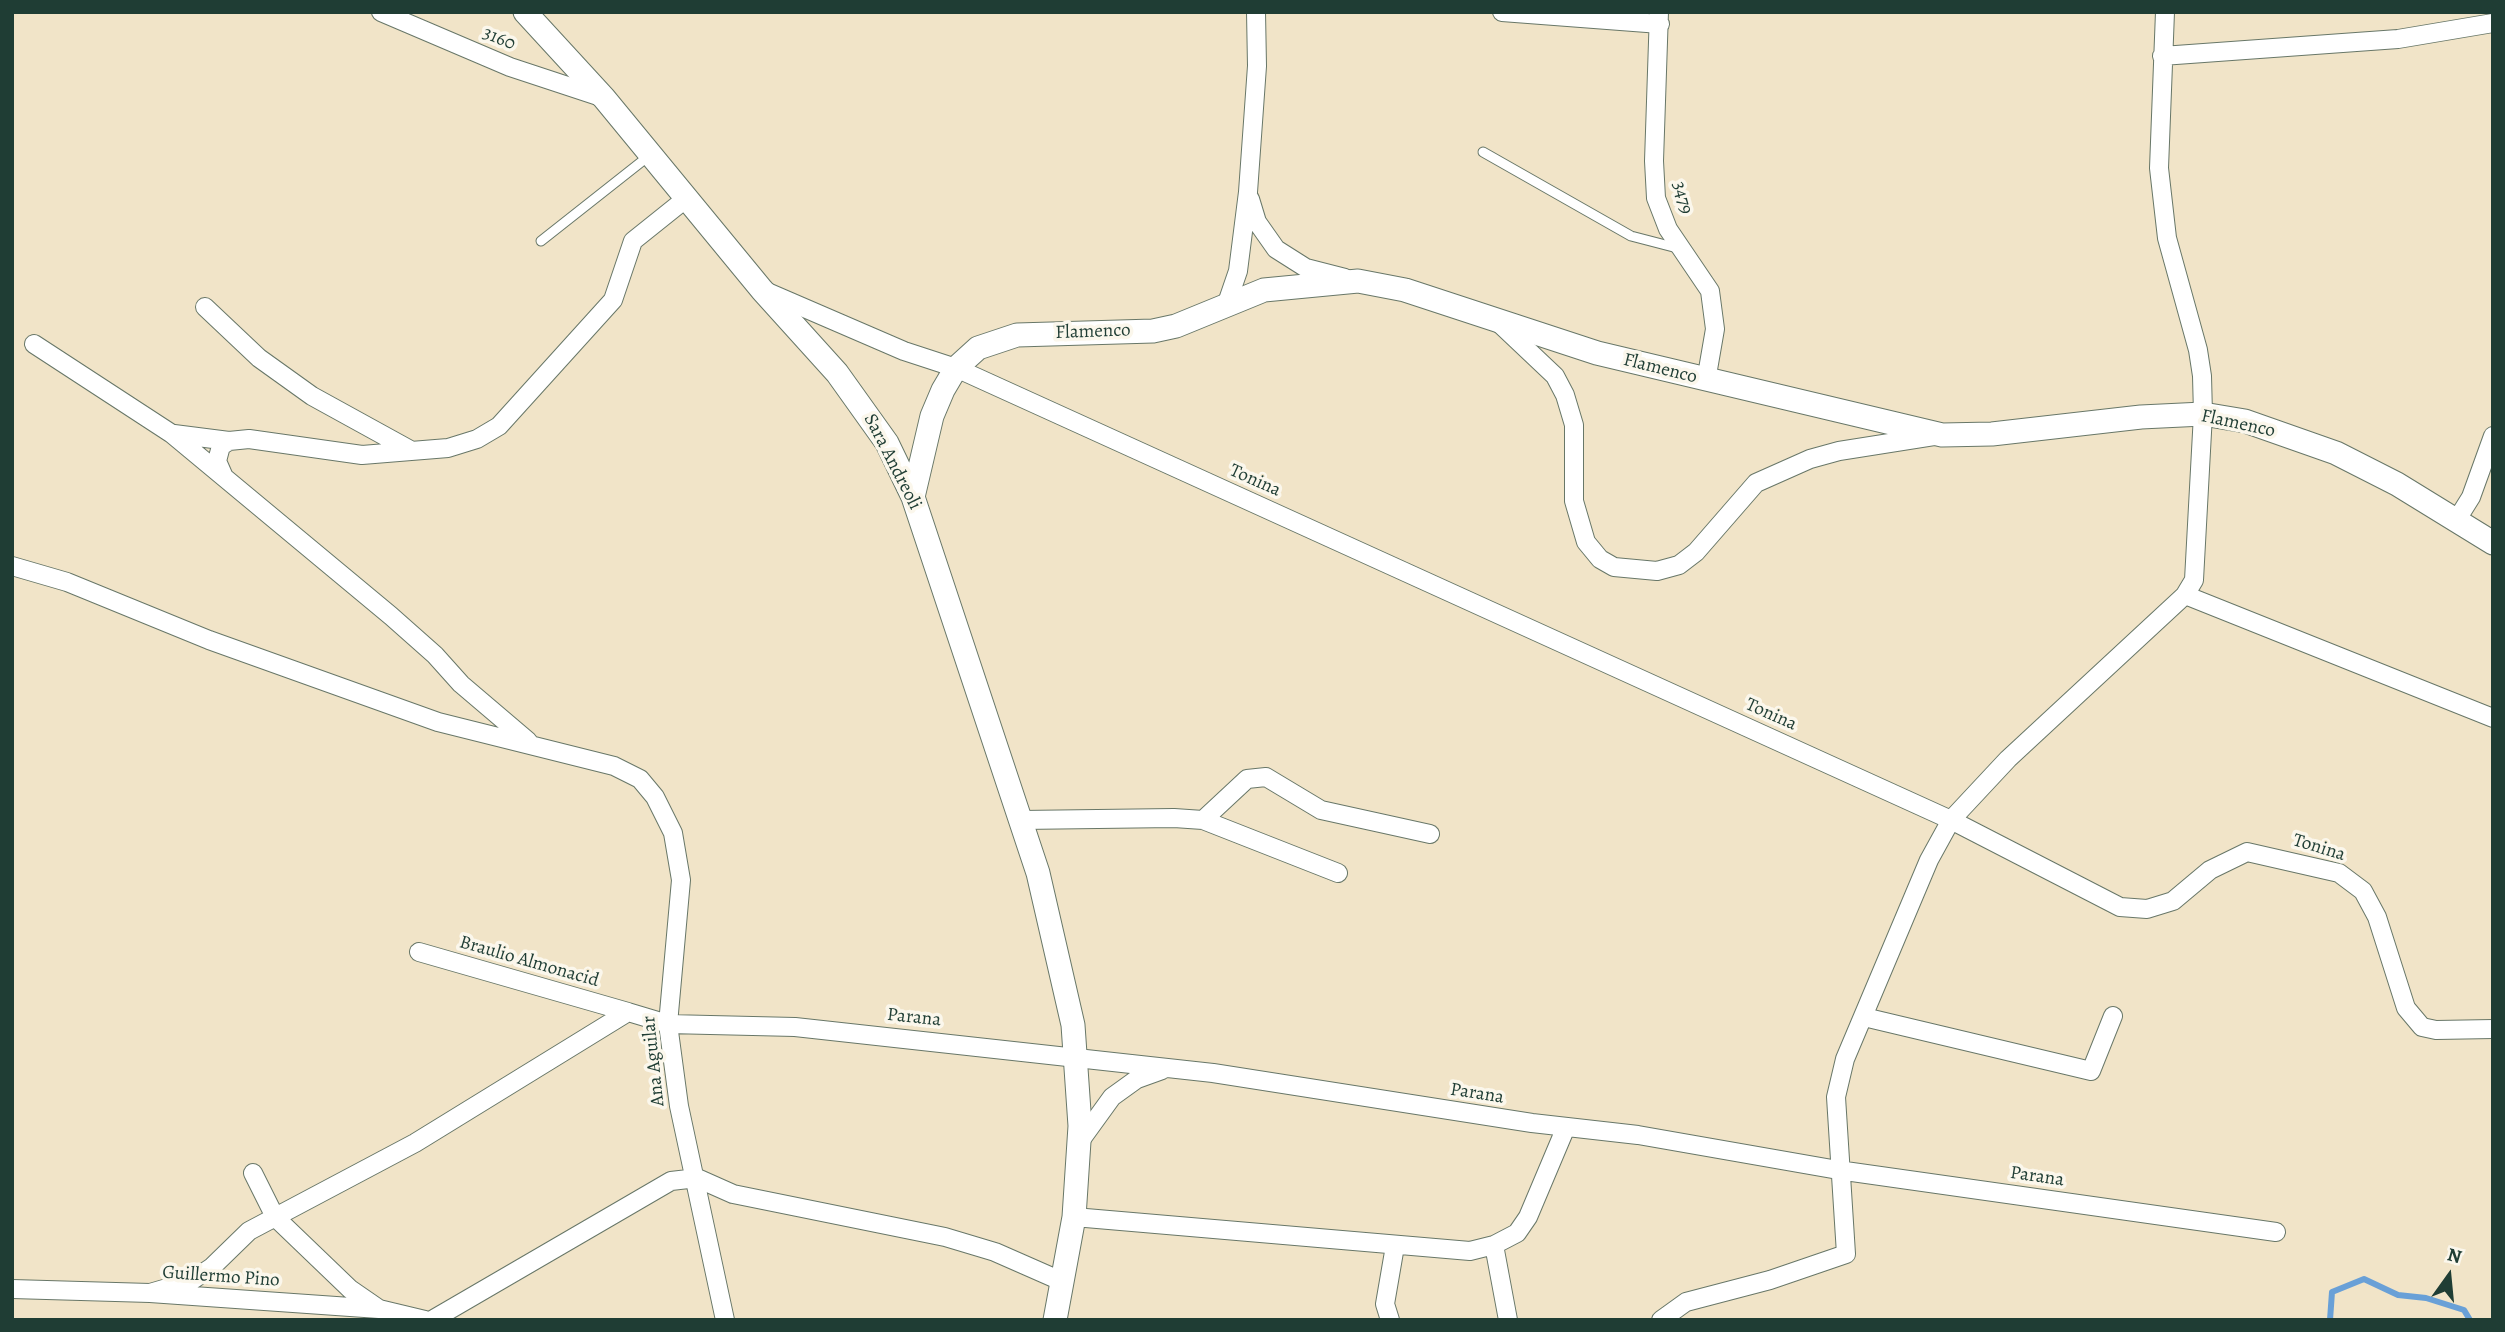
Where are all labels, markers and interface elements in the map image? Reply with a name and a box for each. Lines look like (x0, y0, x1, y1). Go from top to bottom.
street label: 3160 (479, 22, 519, 56)
street label: 3479 (1667, 179, 1697, 217)
street label: Flamenco (1055, 319, 1131, 345)
street label: Flamenco (1621, 349, 1699, 389)
street label: Flamenco (2199, 405, 2277, 443)
street label: Sara Andreoli (858, 410, 926, 514)
street label: Tonina (1226, 460, 1284, 502)
street label: Tonina (1742, 694, 1800, 736)
street label: Tonina (2290, 829, 2348, 867)
street label: Braulio Almonacid (457, 931, 601, 993)
street label: Parana (886, 1004, 942, 1032)
street label: Ana Aguilar (638, 1015, 670, 1107)
street label: Parana (1448, 1079, 1506, 1109)
street label: Parana (2009, 1162, 2065, 1192)
north arrow (2414, 1241, 2484, 1311)
text: N (2444, 1241, 2464, 1270)
street label: Guillermo Pino (162, 1262, 280, 1292)

